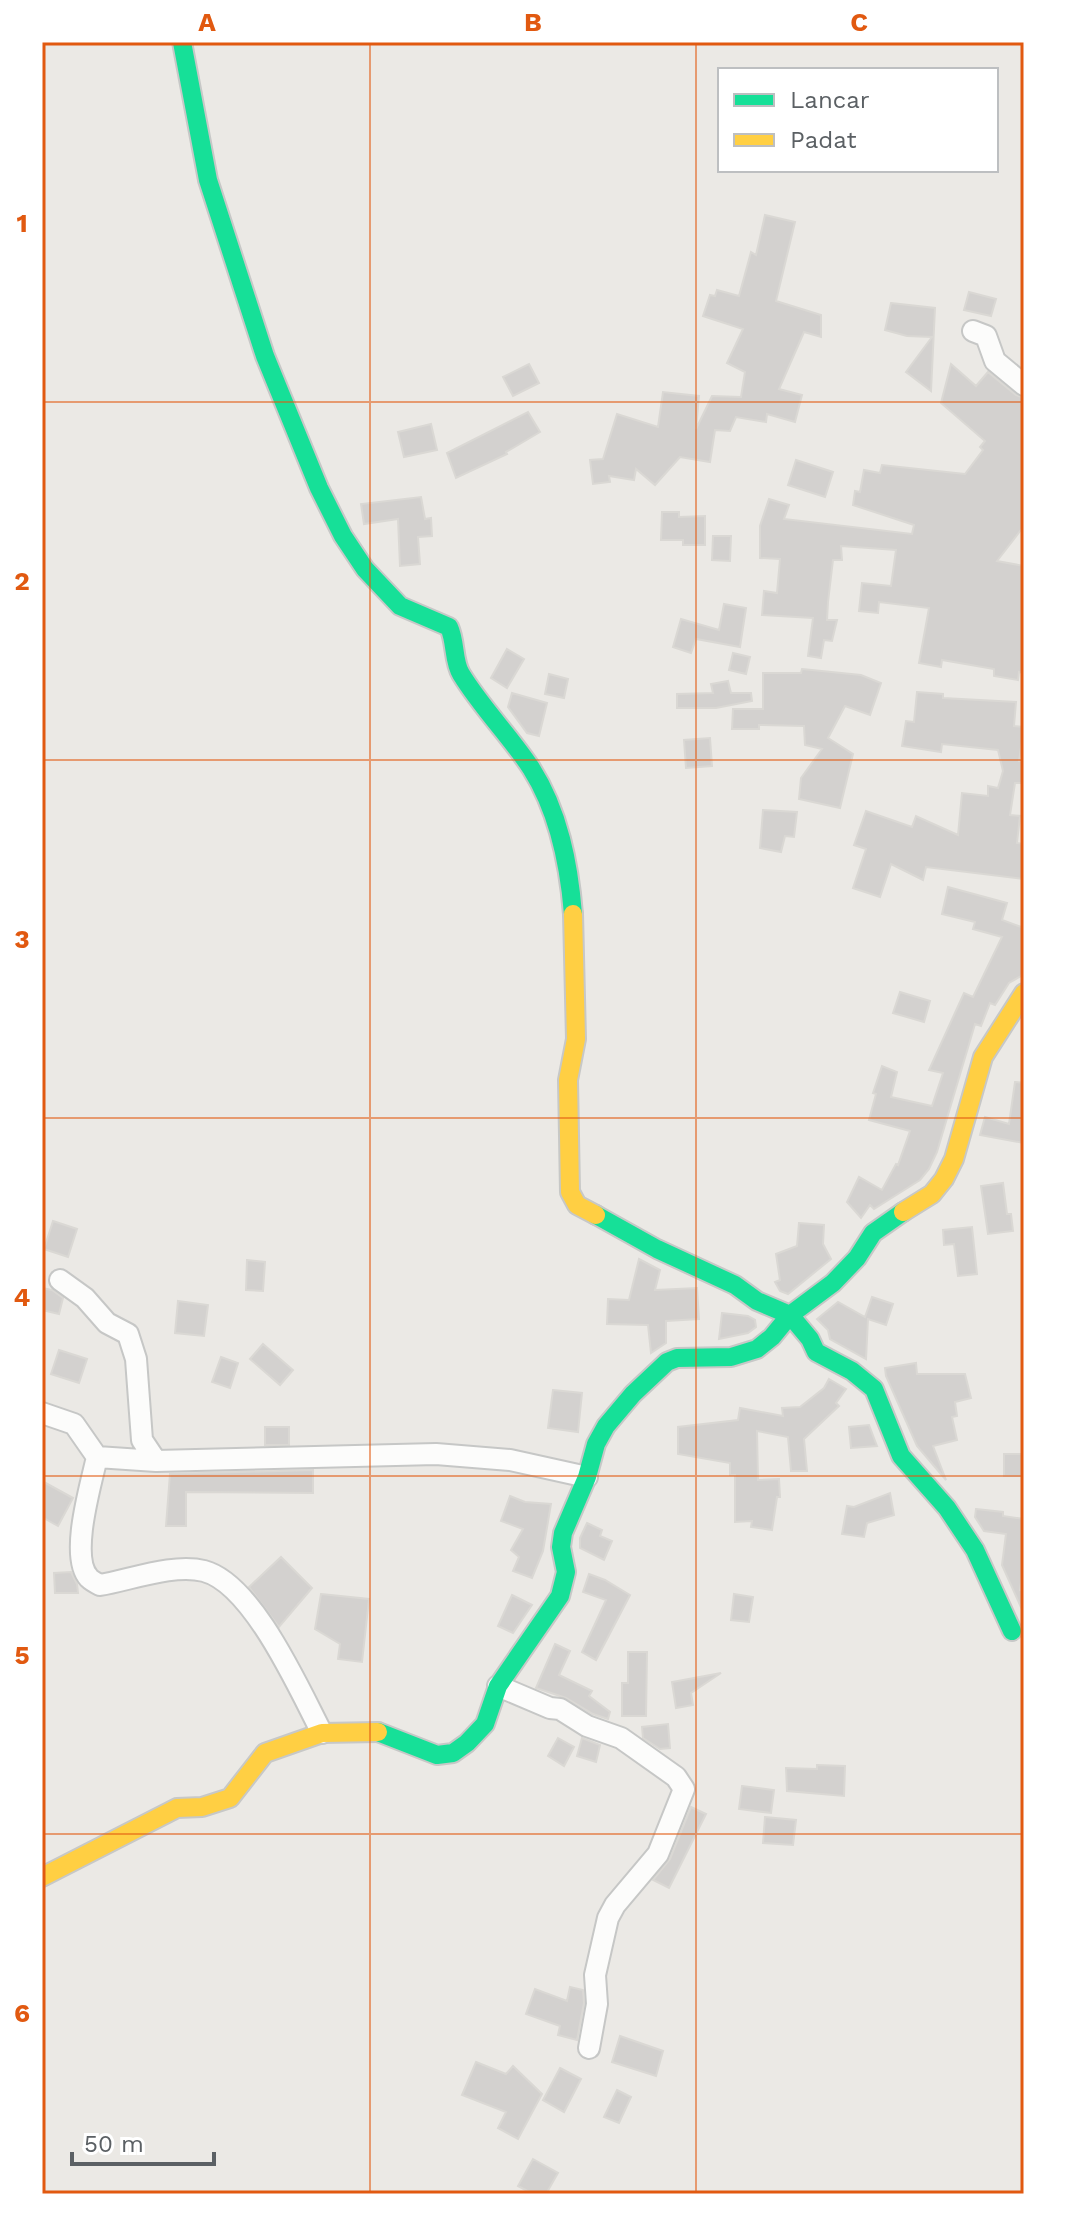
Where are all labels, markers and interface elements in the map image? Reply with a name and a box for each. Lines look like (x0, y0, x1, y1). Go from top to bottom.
text: A (198, 7, 216, 37)
text: B (524, 7, 542, 37)
text: C (850, 7, 868, 37)
legend (718, 68, 998, 172)
text: Lancar (790, 86, 870, 114)
text: Padat (790, 126, 856, 154)
text: 1 (16, 208, 28, 238)
text: 2 (14, 566, 30, 596)
text: 3 (14, 924, 30, 954)
text: 4 (14, 1282, 31, 1312)
text: 5 (14, 1640, 30, 1670)
text: 6 (14, 1998, 30, 2028)
scale bar (72, 2116, 214, 2166)
text: 50 m (84, 2130, 144, 2158)

